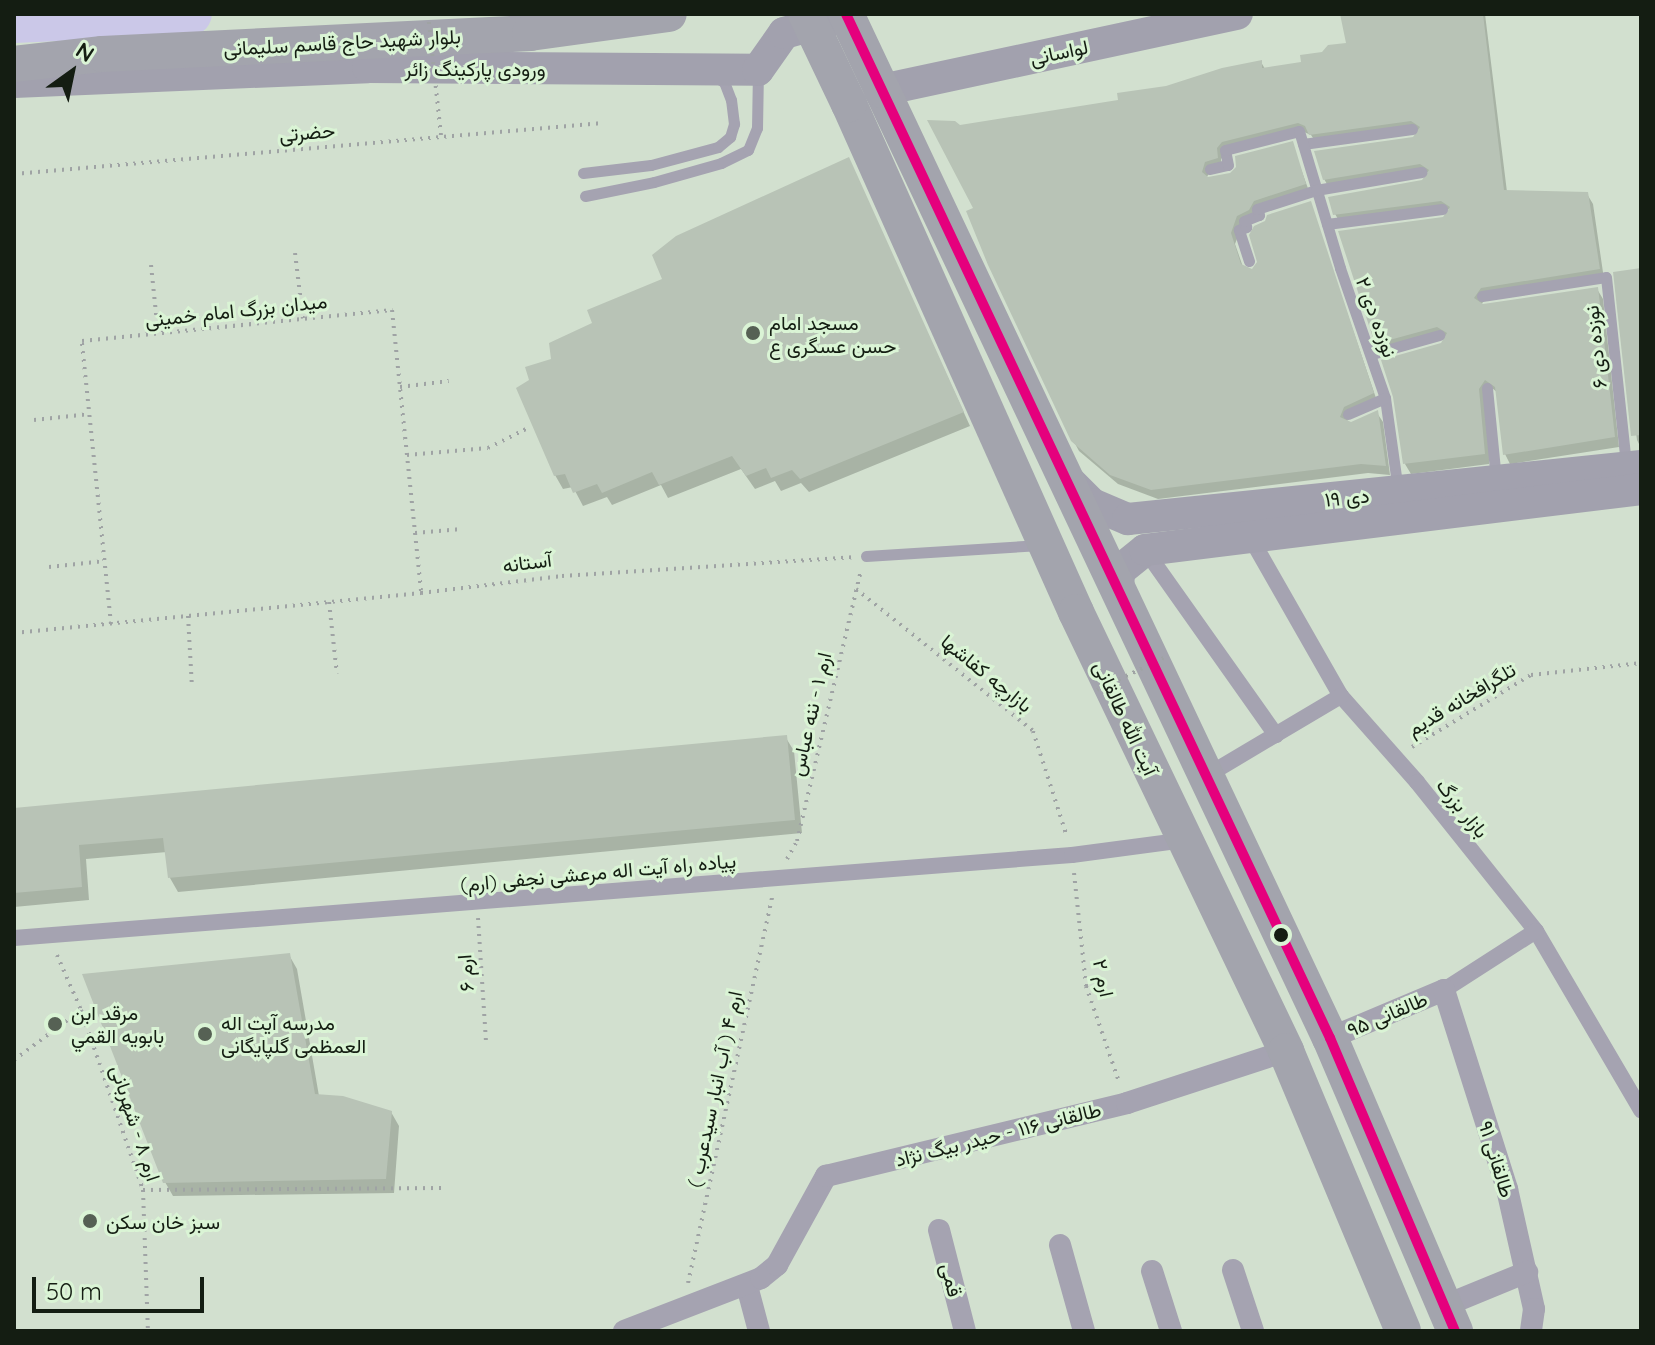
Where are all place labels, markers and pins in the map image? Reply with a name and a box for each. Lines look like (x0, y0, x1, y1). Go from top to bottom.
place label: مسجد امام حسن عسگری ع (769, 310, 896, 357)
marker: مسجد امام حسن عسگری ع (744, 324, 762, 342)
unlabelled marker (1273, 927, 1289, 943)
place label: مرقد ابن بابويه القمي (71, 1000, 164, 1047)
place label: مدرسه آیت اله العمظمی گلپایگانی (221, 1010, 366, 1057)
marker: مرقد ابن بابويه القمي (46, 1015, 64, 1033)
marker: مدرسه آیت اله العمظمی گلپایگانی (196, 1025, 214, 1043)
place label: سبز خان سکن (106, 1209, 220, 1233)
marker: سبز خان سکن (81, 1212, 99, 1230)

